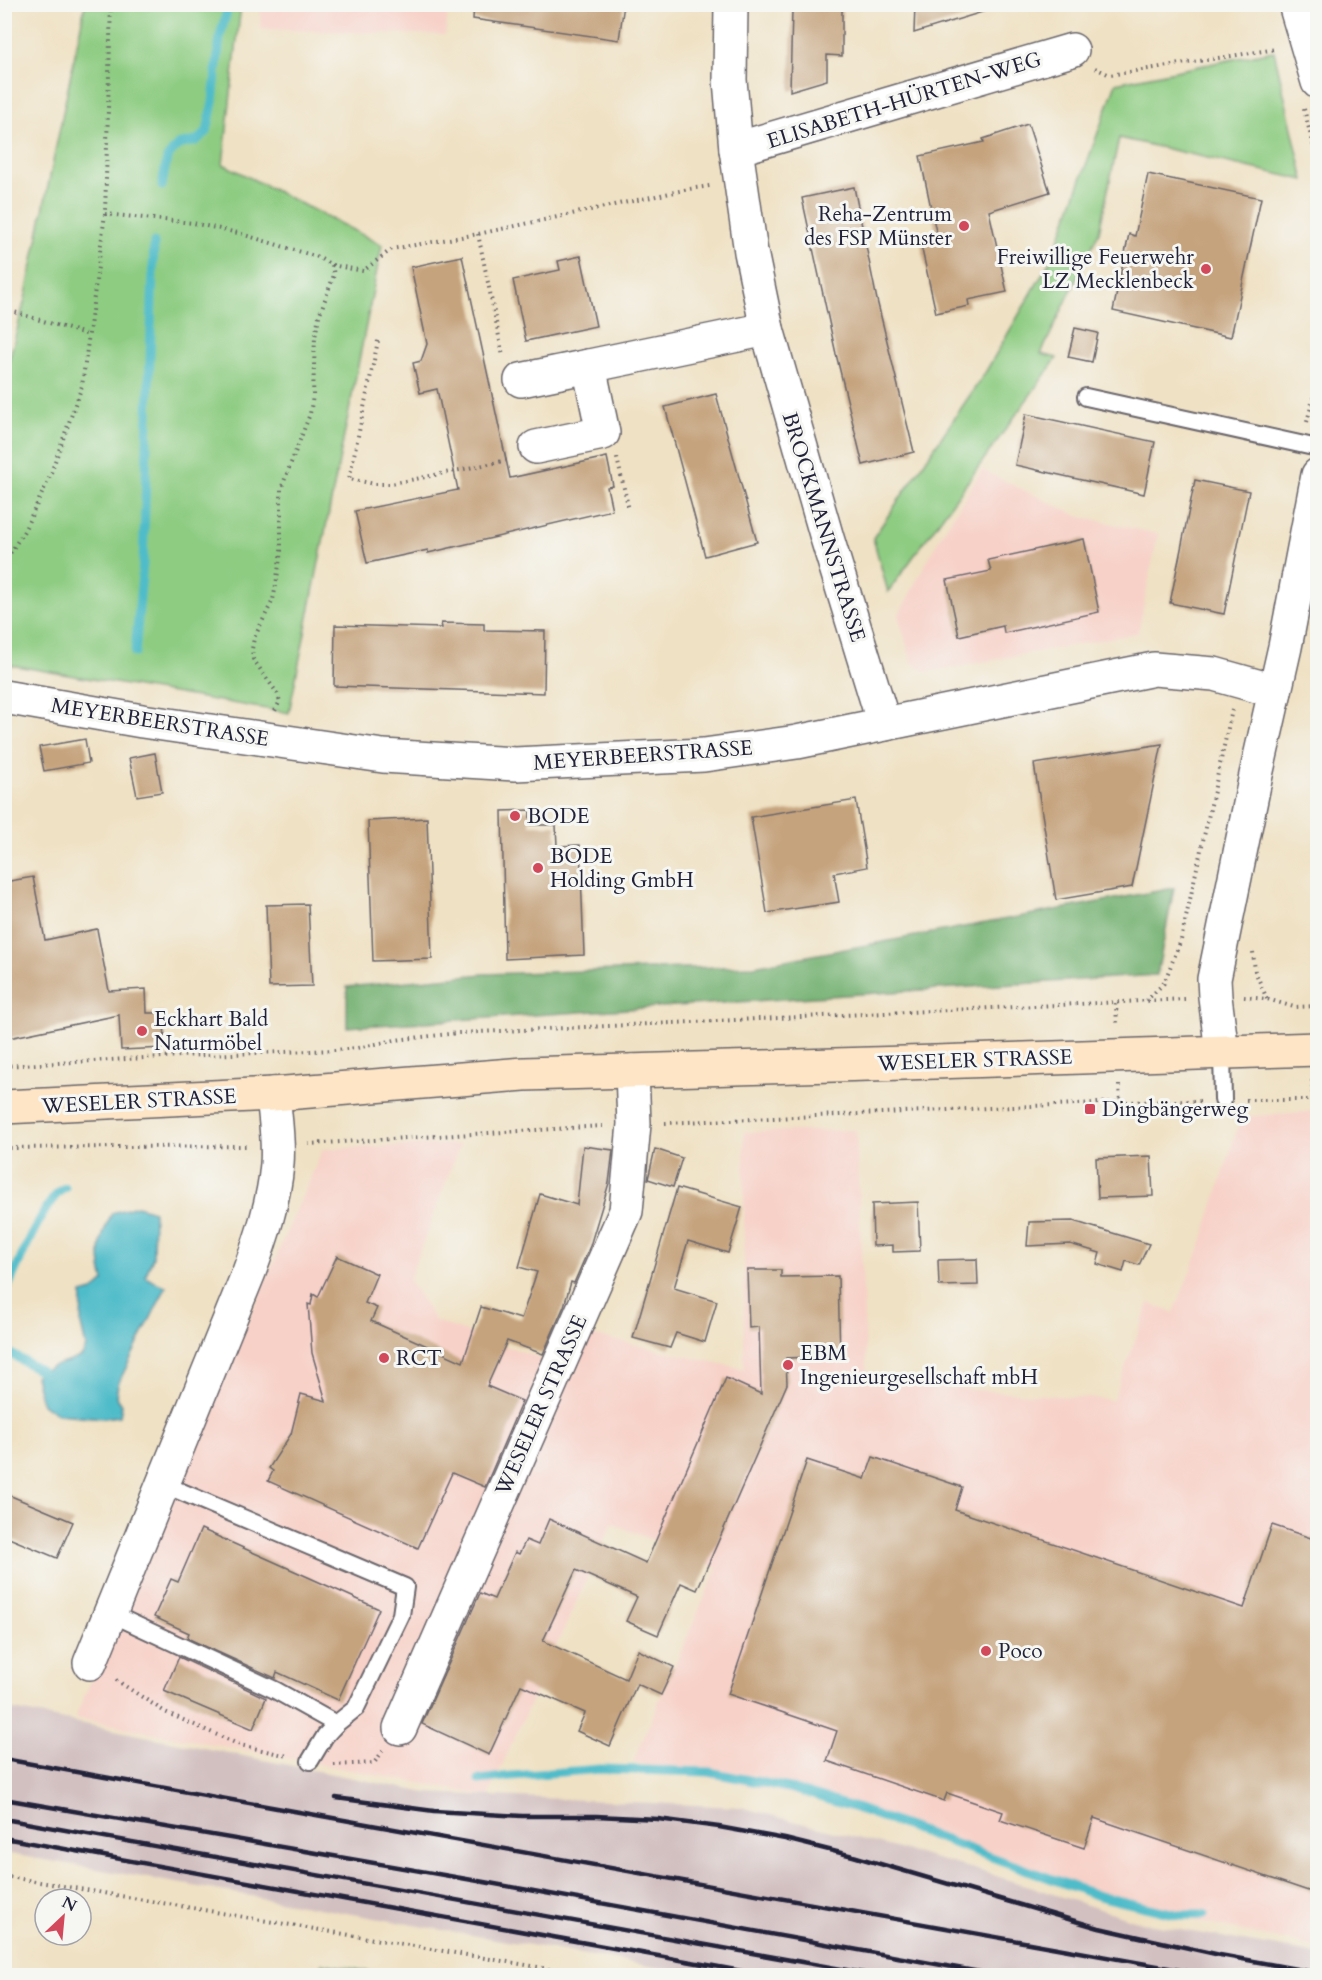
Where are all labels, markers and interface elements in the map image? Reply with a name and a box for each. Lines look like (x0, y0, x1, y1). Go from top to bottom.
street label: ELISABETH-HÜRTEN-WEG (763, 45, 1045, 156)
place label: Reha-Zentrum des FSP Münster (804, 200, 952, 253)
marker: Reha-Zentrum des FSP Münster (957, 219, 971, 233)
place label: Freiwillige Feuerwehr LZ Mecklenbeck (997, 243, 1195, 296)
marker: Freiwillige Feuerwehr LZ Mecklenbeck (1199, 262, 1213, 276)
street label: BROCKMANNSTRASSE (775, 409, 872, 646)
street label: MEYERBEERSTRASSE (49, 691, 271, 754)
street label: MEYERBEERSTRASSE (532, 733, 754, 778)
place label: BODE (527, 802, 589, 831)
marker: BODE (508, 809, 522, 823)
place label: BODE Holding GmbH (550, 842, 694, 895)
marker: BODE Holding GmbH (531, 861, 545, 875)
place label: Eckhart Bald Naturmöbel (154, 1005, 268, 1058)
marker: Eckhart Bald Naturmöbel (135, 1024, 149, 1038)
street label: WESELER STRASSE (876, 1043, 1073, 1078)
street label: WESELER STRASSE (40, 1082, 237, 1121)
place label: Dingbängerweg (1102, 1095, 1248, 1124)
marker: Dingbängerweg (1083, 1102, 1097, 1116)
street label: WESELER STRASSE (488, 1310, 594, 1501)
place label: EBM Ingenieurgesellschaft mbH (800, 1339, 1038, 1392)
place label: RCT (396, 1344, 442, 1373)
marker: RCT (377, 1351, 391, 1365)
marker: EBM Ingenieurgesellschaft mbH (781, 1358, 795, 1372)
place label: Poco (998, 1637, 1043, 1666)
marker: Poco (979, 1644, 993, 1658)
north arrow (33, 1887, 93, 1947)
text: N (58, 1891, 80, 1917)

